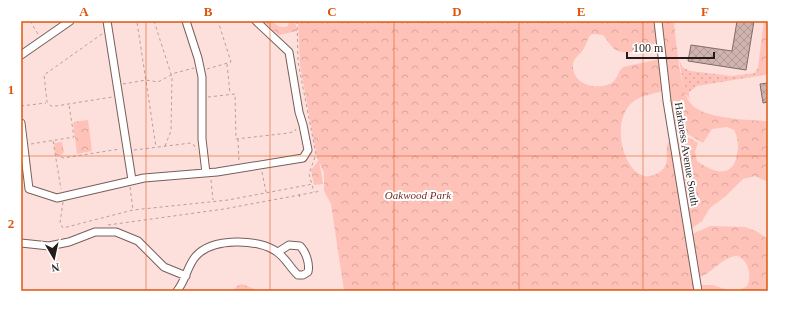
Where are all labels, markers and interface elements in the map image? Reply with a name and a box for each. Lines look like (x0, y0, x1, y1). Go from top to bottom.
text: A (79, 4, 89, 19)
text: B (204, 4, 213, 19)
text: C (327, 4, 337, 19)
text: D (452, 4, 462, 19)
text: E (577, 4, 585, 19)
text: F (701, 4, 709, 19)
scale bar (627, 34, 714, 60)
text: 100 m (633, 41, 664, 55)
text: 1 (8, 82, 14, 97)
street label: Harkness Avenue South (673, 101, 701, 207)
park label: Oakwood Park (385, 189, 452, 201)
text: 2 (8, 216, 14, 231)
north arrow (34, 238, 74, 278)
text: N (51, 261, 60, 274)

